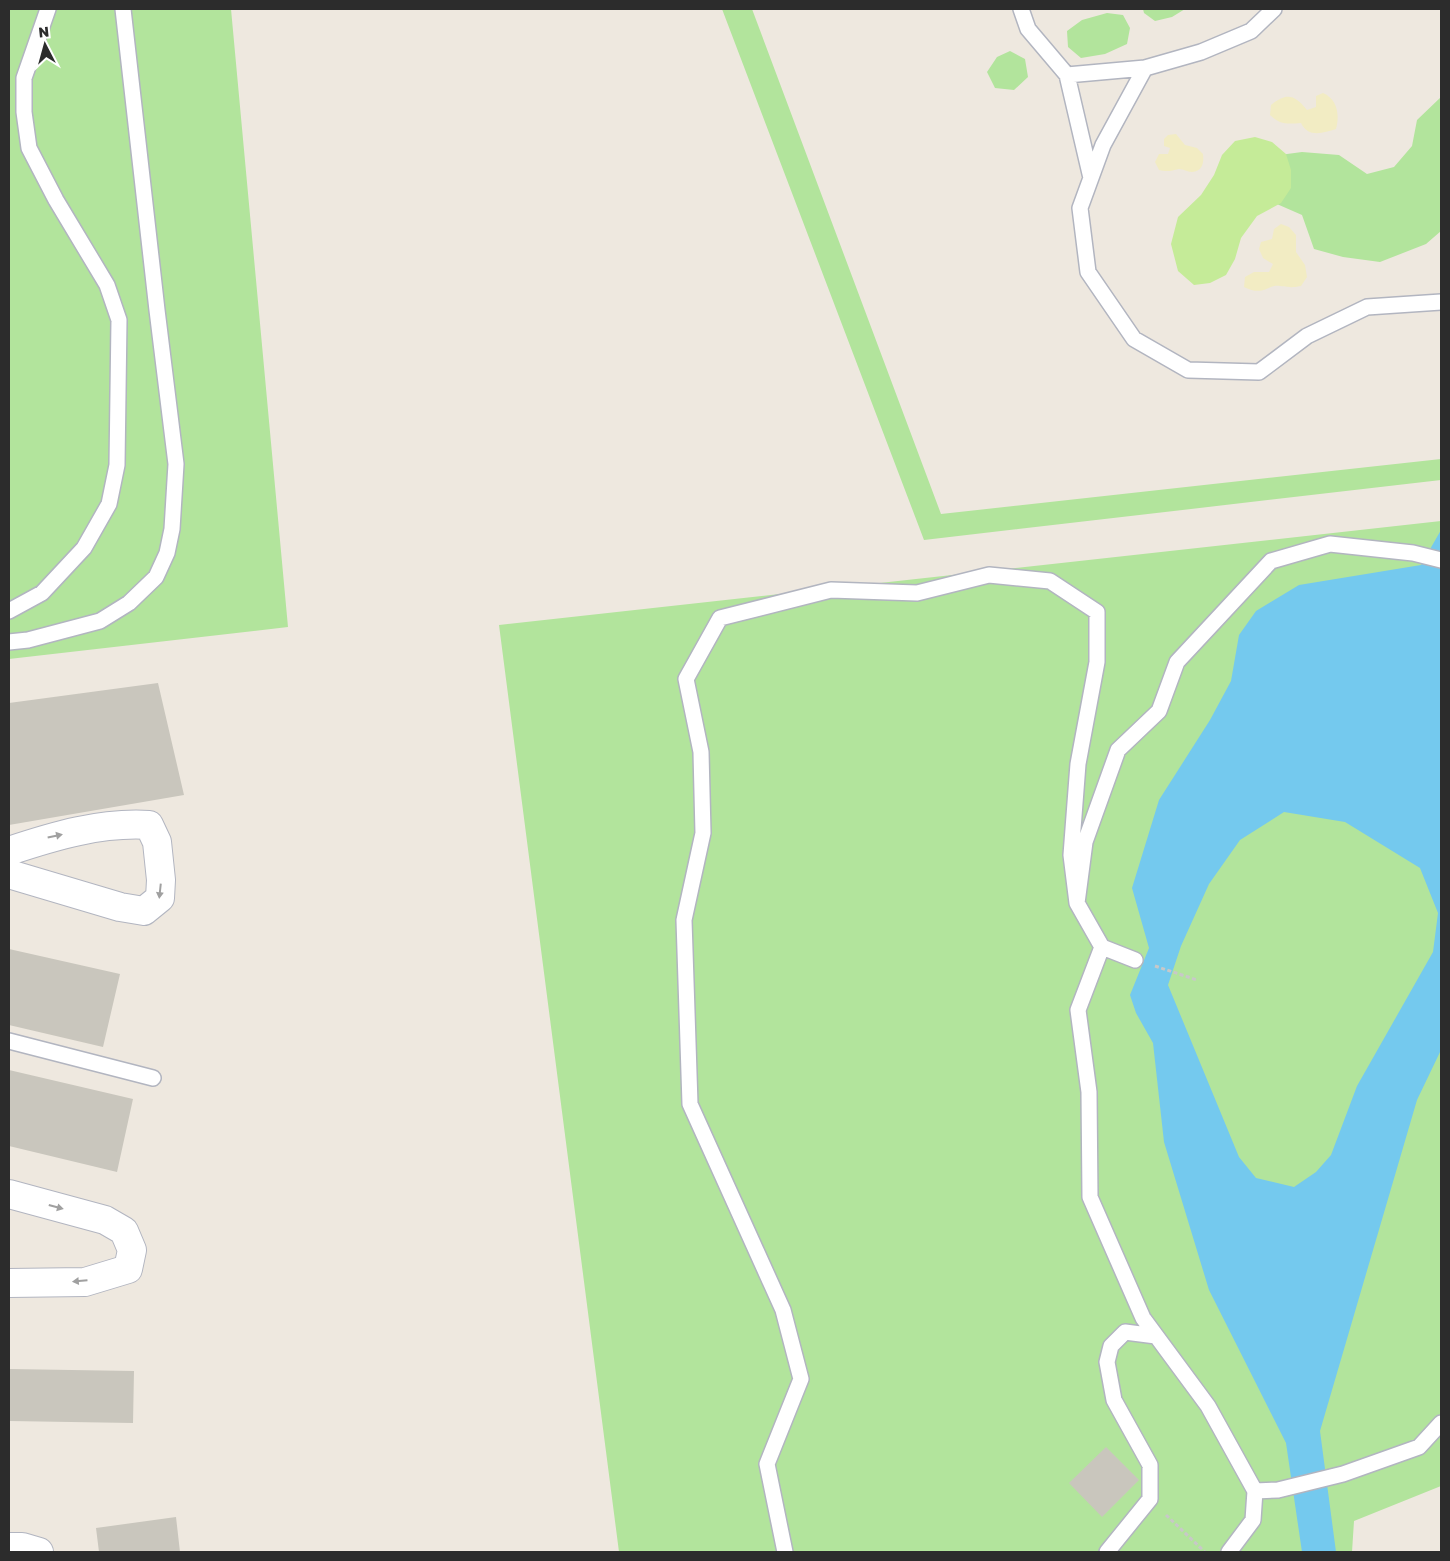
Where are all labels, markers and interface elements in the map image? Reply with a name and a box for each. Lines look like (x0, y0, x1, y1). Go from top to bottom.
north arrow (20, 20, 70, 70)
text: N (37, 23, 50, 41)
one-way arrow (48, 832, 64, 840)
one-way arrow (156, 883, 164, 899)
one-way arrow (48, 1203, 63, 1211)
one-way arrow (72, 1278, 88, 1286)

